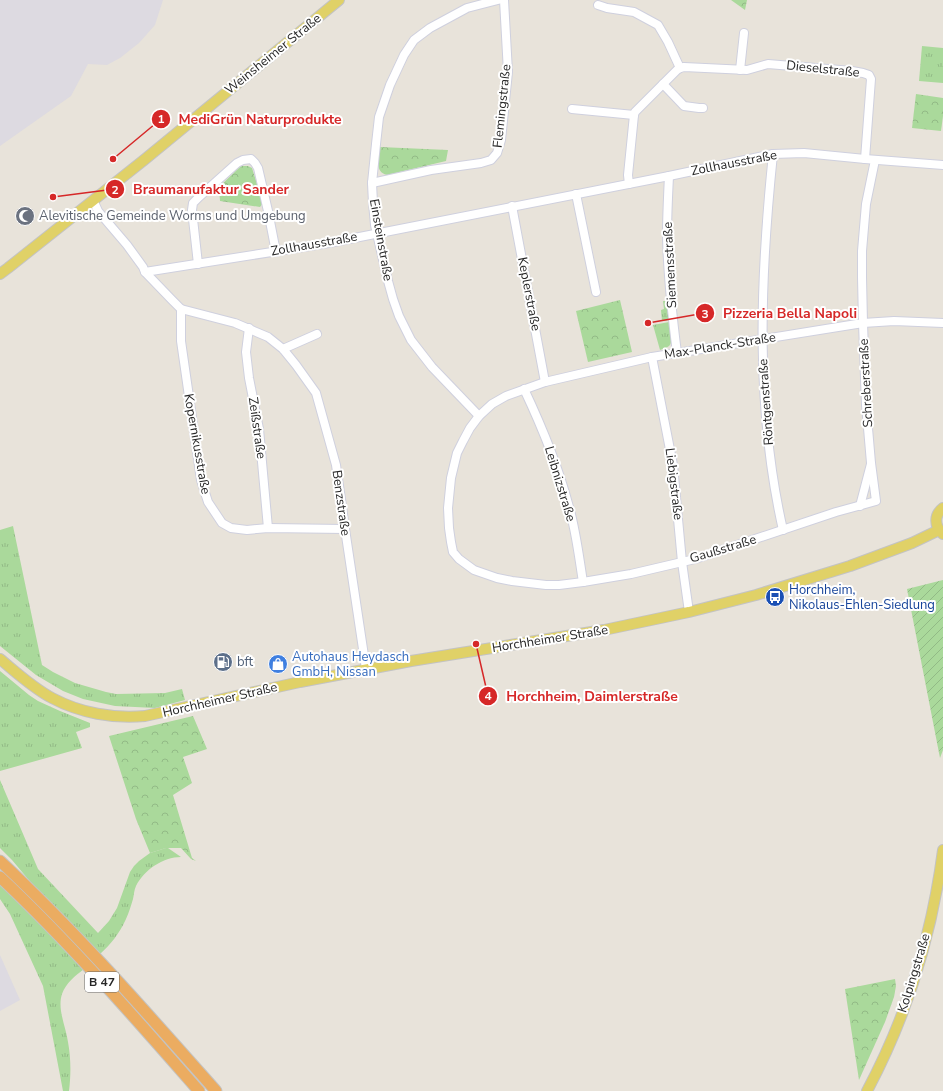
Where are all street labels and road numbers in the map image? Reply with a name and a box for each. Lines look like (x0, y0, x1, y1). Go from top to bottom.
street label: Weinsheimer Straße (221, 9, 325, 99)
street label: Dieselstraße (785, 56, 861, 82)
street label: Flemingstraße (489, 63, 515, 149)
street label: Zollhausstraße (689, 146, 779, 180)
street label: Einsteinstraße (365, 198, 397, 283)
street label: Siemensstraße (659, 221, 681, 309)
street label: Zollhausstraße (269, 228, 359, 260)
street label: Keplerstraße (513, 256, 545, 333)
street label: Max-Planck-Straße (663, 328, 777, 364)
street label: Schreberstraße (855, 338, 877, 428)
street label: Röntgenstraße (754, 358, 778, 446)
street label: Kopernikusstraße (179, 392, 215, 496)
street label: Zeißstraße (244, 396, 270, 460)
street label: Leibnizstraße (540, 444, 580, 524)
street label: Liebigstraße (661, 447, 687, 521)
street label: Benzstraße (327, 469, 355, 537)
street label: Gaußstraße (688, 530, 759, 568)
street label: Horchheimer Straße (491, 621, 609, 657)
street label: Horchheimer Straße (161, 678, 279, 722)
street label: Kolpingstraße (893, 931, 935, 1015)
road number: B 47 (85, 972, 119, 992)

